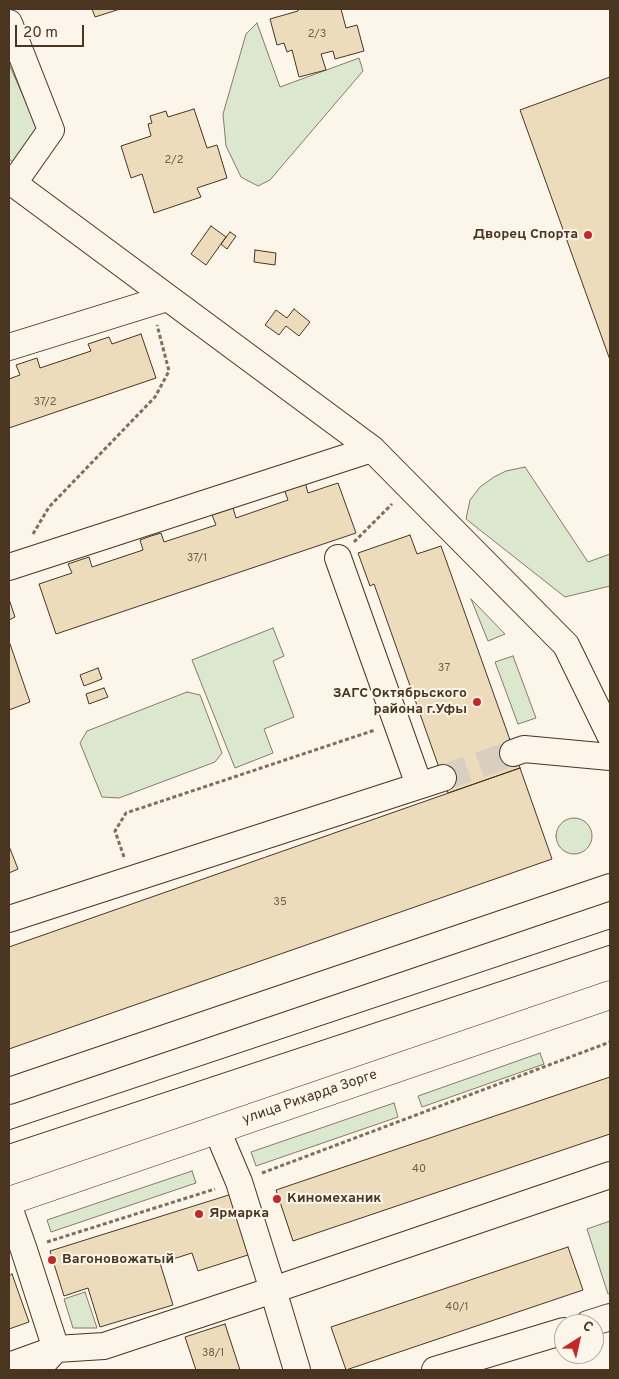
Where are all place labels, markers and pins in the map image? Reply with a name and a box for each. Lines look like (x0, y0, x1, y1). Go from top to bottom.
place label: Дворец Спорта (473, 227, 578, 243)
marker: Дворец Спорта (582, 229, 594, 241)
place label: ЗАГС Октябрьского района г.Уфы (333, 686, 467, 719)
marker: ЗАГС Октябрьского района г.Уфы (471, 696, 483, 708)
place label: Киномеханик (287, 1191, 382, 1207)
marker: Киномеханик (271, 1193, 283, 1205)
place label: Ярмарка (209, 1206, 269, 1222)
marker: Ярмарка (193, 1208, 205, 1220)
place label: Вагоновожатый (62, 1252, 174, 1268)
marker: Вагоновожатый (46, 1254, 58, 1266)

